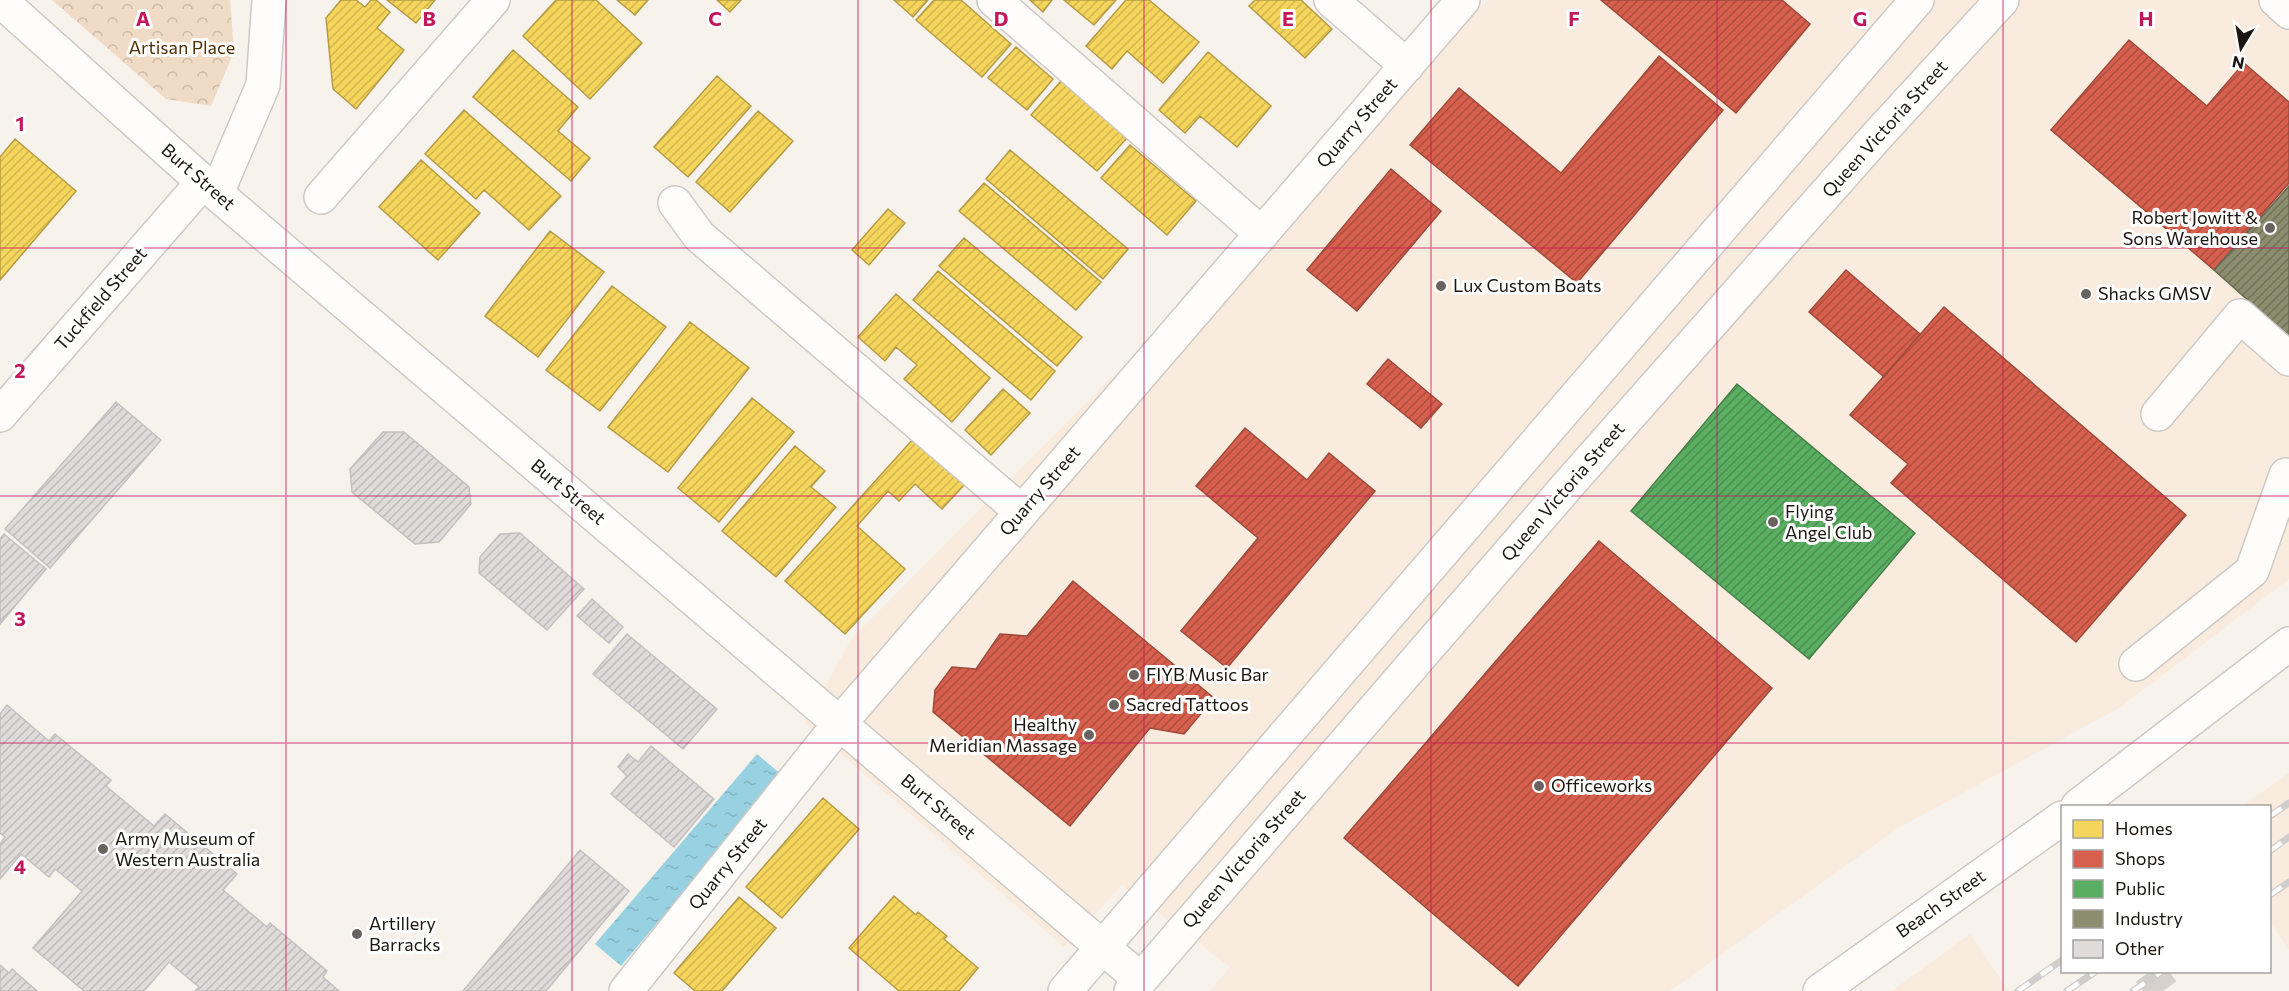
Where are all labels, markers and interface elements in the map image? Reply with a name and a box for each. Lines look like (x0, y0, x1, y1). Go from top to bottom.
text: A (136, 6, 150, 30)
text: B (422, 6, 436, 30)
text: C (708, 6, 722, 30)
text: D (994, 6, 1008, 30)
text: E (1282, 6, 1294, 30)
text: F (1568, 6, 1580, 30)
text: G (1853, 6, 1867, 30)
text: H (2139, 6, 2154, 30)
north arrow (2211, 18, 2271, 78)
park label: Artisan Place (129, 36, 235, 58)
text: N (2230, 53, 2246, 74)
street label: Queen Victoria Street (1817, 55, 1952, 201)
street label: Quarry Street (1311, 73, 1401, 172)
text: 1 (15, 111, 25, 135)
street label: Burt Street (157, 138, 240, 214)
place label: Robert Jowitt & Sons Warehouse (2123, 206, 2258, 249)
marker: Robert Jowitt & Sons Warehouse (2263, 221, 2277, 235)
street label: Tuckfield Street (50, 242, 151, 354)
place label: Lux Custom Boats (1453, 274, 1601, 296)
marker: Lux Custom Boats (1434, 279, 1448, 293)
place label: Shacks GMSV (2098, 282, 2212, 304)
marker: Shacks GMSV (2079, 287, 2093, 301)
text: 2 (14, 358, 26, 382)
street label: Queen Victoria Street (1496, 417, 1629, 565)
street label: Quarry Street (994, 441, 1084, 540)
street label: Burt Street (527, 454, 610, 529)
place label: Flying Angel Club (1785, 500, 1872, 543)
marker: Flying Angel Club (1766, 515, 1780, 529)
text: 3 (14, 606, 26, 630)
place label: FIYB Music Bar (1146, 663, 1269, 685)
marker: FIYB Music Bar (1127, 668, 1141, 682)
place label: Sacred Tattoos (1126, 693, 1249, 715)
marker: Sacred Tattoos (1107, 698, 1121, 712)
place label: Healthy Meridian Massage (929, 713, 1077, 756)
marker: Healthy Meridian Massage (1082, 728, 1096, 742)
street label: Burt Street (897, 769, 980, 844)
place label: Officeworks (1551, 774, 1652, 796)
marker: Officeworks (1532, 779, 1546, 793)
street label: Queen Victoria Street (1177, 784, 1310, 932)
legend (2061, 805, 2271, 973)
street label: Quarry Street (683, 813, 771, 914)
text: Homes (2115, 817, 2173, 839)
place label: Army Museum of Western Australia (115, 827, 260, 870)
marker: Army Museum of Western Australia (96, 842, 110, 856)
text: Shops (2115, 847, 2165, 869)
text: 4 (14, 854, 26, 878)
street label: Beach Street (1891, 864, 1989, 942)
text: Public (2115, 877, 2165, 899)
text: Industry (2115, 907, 2183, 929)
place label: Artillery Barracks (369, 912, 441, 955)
marker: Artillery Barracks (350, 927, 364, 941)
text: Other (2115, 937, 2164, 959)

